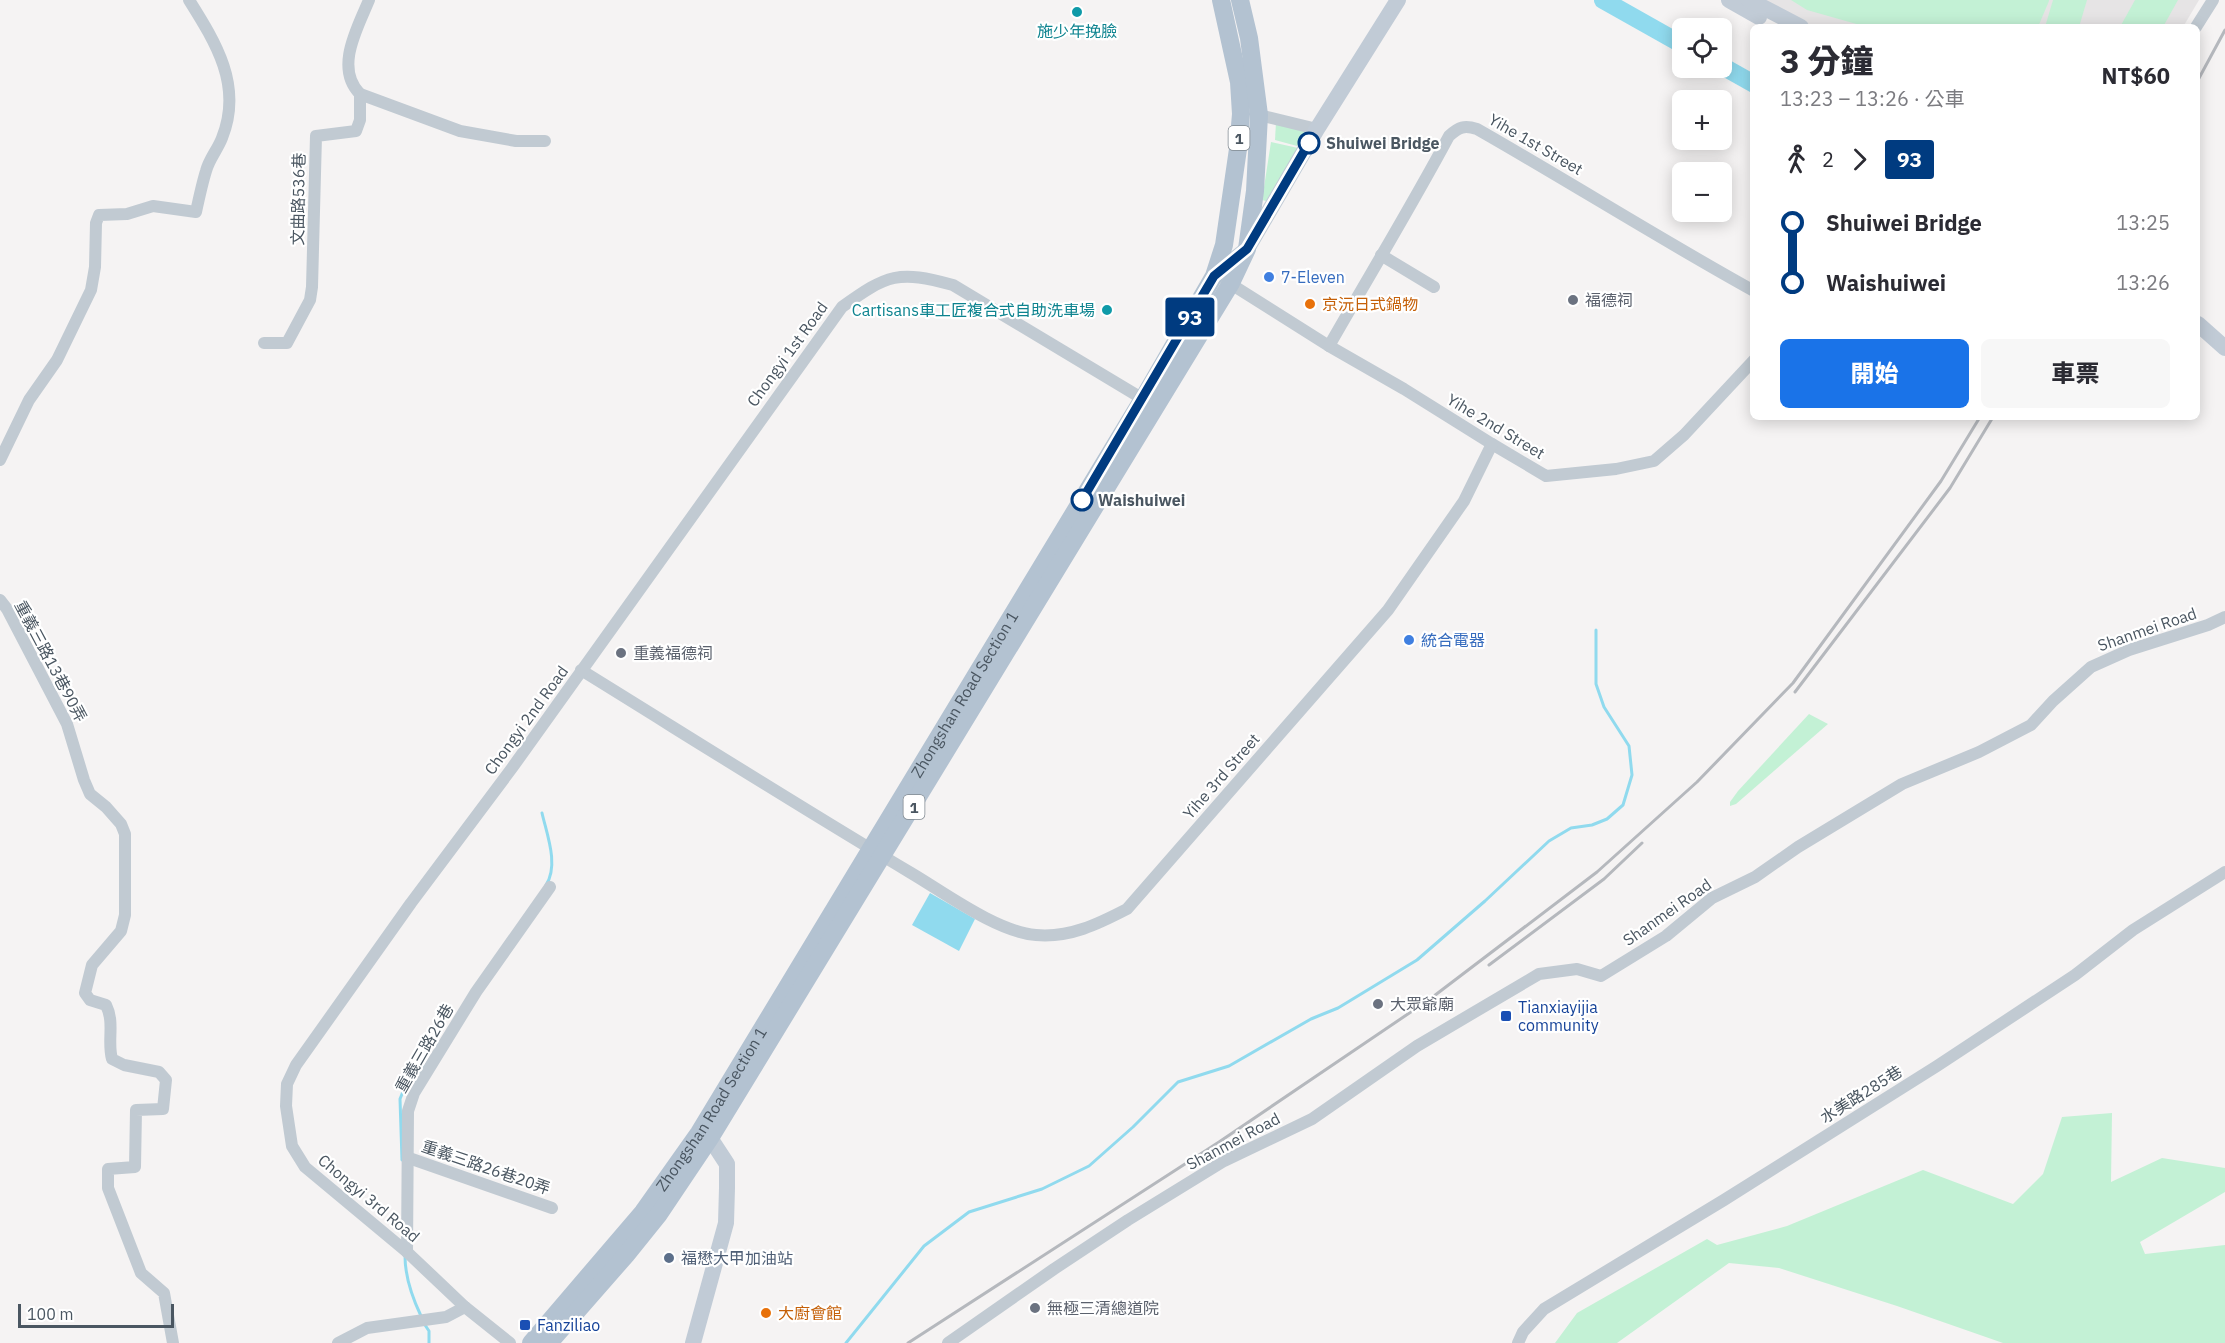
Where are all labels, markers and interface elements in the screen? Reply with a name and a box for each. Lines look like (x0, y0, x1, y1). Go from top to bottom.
marker: 施少年挽臉 (1070, 5, 1084, 19)
map controls (1672, 18, 1732, 222)
button: locate (1672, 18, 1732, 78)
place label: 施少年挽臉 (1037, 21, 1117, 41)
text: 3 分鐘 (1780, 39, 1874, 82)
text: NT$60 (2102, 61, 2170, 90)
text: 13:23 – 13:26 · 公車 (1780, 85, 1965, 112)
button: + (1672, 90, 1732, 150)
street label: Yihe 1st Street (1485, 109, 1587, 179)
road number: 1 (1228, 126, 1250, 150)
marker: Shuiwei Bridge (1298, 132, 1320, 154)
place label: Shuiwei Bridge (1326, 133, 1439, 153)
icon: walk (1780, 143, 1813, 176)
icon: forward (1843, 143, 1876, 176)
text: 93 (1897, 145, 1922, 173)
text: 2 (1822, 146, 1834, 173)
street label: 文曲路536巷 (287, 152, 309, 246)
button: − (1672, 162, 1732, 222)
text: Shuiwei Bridge (1826, 208, 1982, 237)
text: 13:25 (2116, 209, 2170, 236)
place label: 7-Eleven (1281, 267, 1345, 287)
text: Waishuiwei (1826, 268, 1946, 297)
text: 13:26 (2116, 269, 2170, 296)
marker: 7-Eleven (1262, 270, 1276, 284)
place label: 福德祠 (1585, 290, 1633, 310)
marker: 福德祠 (1566, 293, 1580, 307)
place label: 京沅日式鍋物 (1322, 294, 1418, 314)
marker: 京沅日式鍋物 (1303, 297, 1317, 311)
street label: Chongyi 1st Road (742, 298, 832, 410)
line badge: 93 (1163, 298, 1217, 336)
place label: Cartisans車工匠複合式自助洗車場 (852, 300, 1095, 320)
marker: Cartisans車工匠複合式自助洗車場 (1100, 303, 1114, 317)
text: 93 (1177, 303, 1203, 331)
button: 開始 (1780, 339, 1969, 408)
button: 車票 (1981, 339, 2170, 408)
street label: Yihe 2nd Street (1444, 389, 1548, 463)
marker: Waishuiwei (1071, 489, 1093, 511)
place label: Waishuiwei (1098, 490, 1185, 510)
street label: 重義三路13巷90弄 (11, 597, 91, 725)
street label: Shanmei Road (2095, 603, 2199, 655)
street label: Zhongshan Road Section 1 (906, 607, 1022, 781)
place label: 統合電器 (1421, 630, 1485, 650)
marker: 統合電器 (1402, 633, 1416, 647)
place label: 重義福德祠 (633, 643, 713, 663)
marker: 重義福德祠 (614, 646, 628, 660)
street label: Chongyi 2nd Road (480, 662, 572, 778)
street label: Yihe 3rd Street (1178, 729, 1264, 823)
road number: 1 (904, 795, 924, 819)
street label: Shanmei Road (1619, 874, 1715, 950)
place label: 大眾爺廟 (1390, 994, 1454, 1014)
marker: 大眾爺廟 (1371, 997, 1385, 1011)
place label: Tianxiayijia community (1518, 997, 1599, 1035)
street label: 重義三路26巷 (391, 1000, 457, 1096)
marker: Tianxiayijia community (1499, 1009, 1513, 1023)
street label: Zhongshan Road Section 1 (651, 1023, 771, 1195)
street label: 水美路285巷 (1816, 1061, 1906, 1127)
street label: Shanmei Road (1183, 1108, 1283, 1174)
street label: 重義三路26巷20弄 (419, 1136, 553, 1198)
street label: Chongyi 3rd Road (314, 1150, 424, 1246)
place label: 福懋大甲加油站 (681, 1248, 793, 1268)
marker: 福懋大甲加油站 (662, 1251, 676, 1265)
place label: 無極三清總道院 (1047, 1298, 1159, 1318)
scale bar (18, 1301, 174, 1328)
marker: 無極三清總道院 (1028, 1301, 1042, 1315)
place label: 大廚會館 (778, 1303, 842, 1323)
text: 100 m (27, 1304, 74, 1324)
marker: 大廚會館 (759, 1306, 773, 1320)
place label: Fanziliao (537, 1315, 600, 1335)
marker: Fanziliao (518, 1318, 532, 1332)

